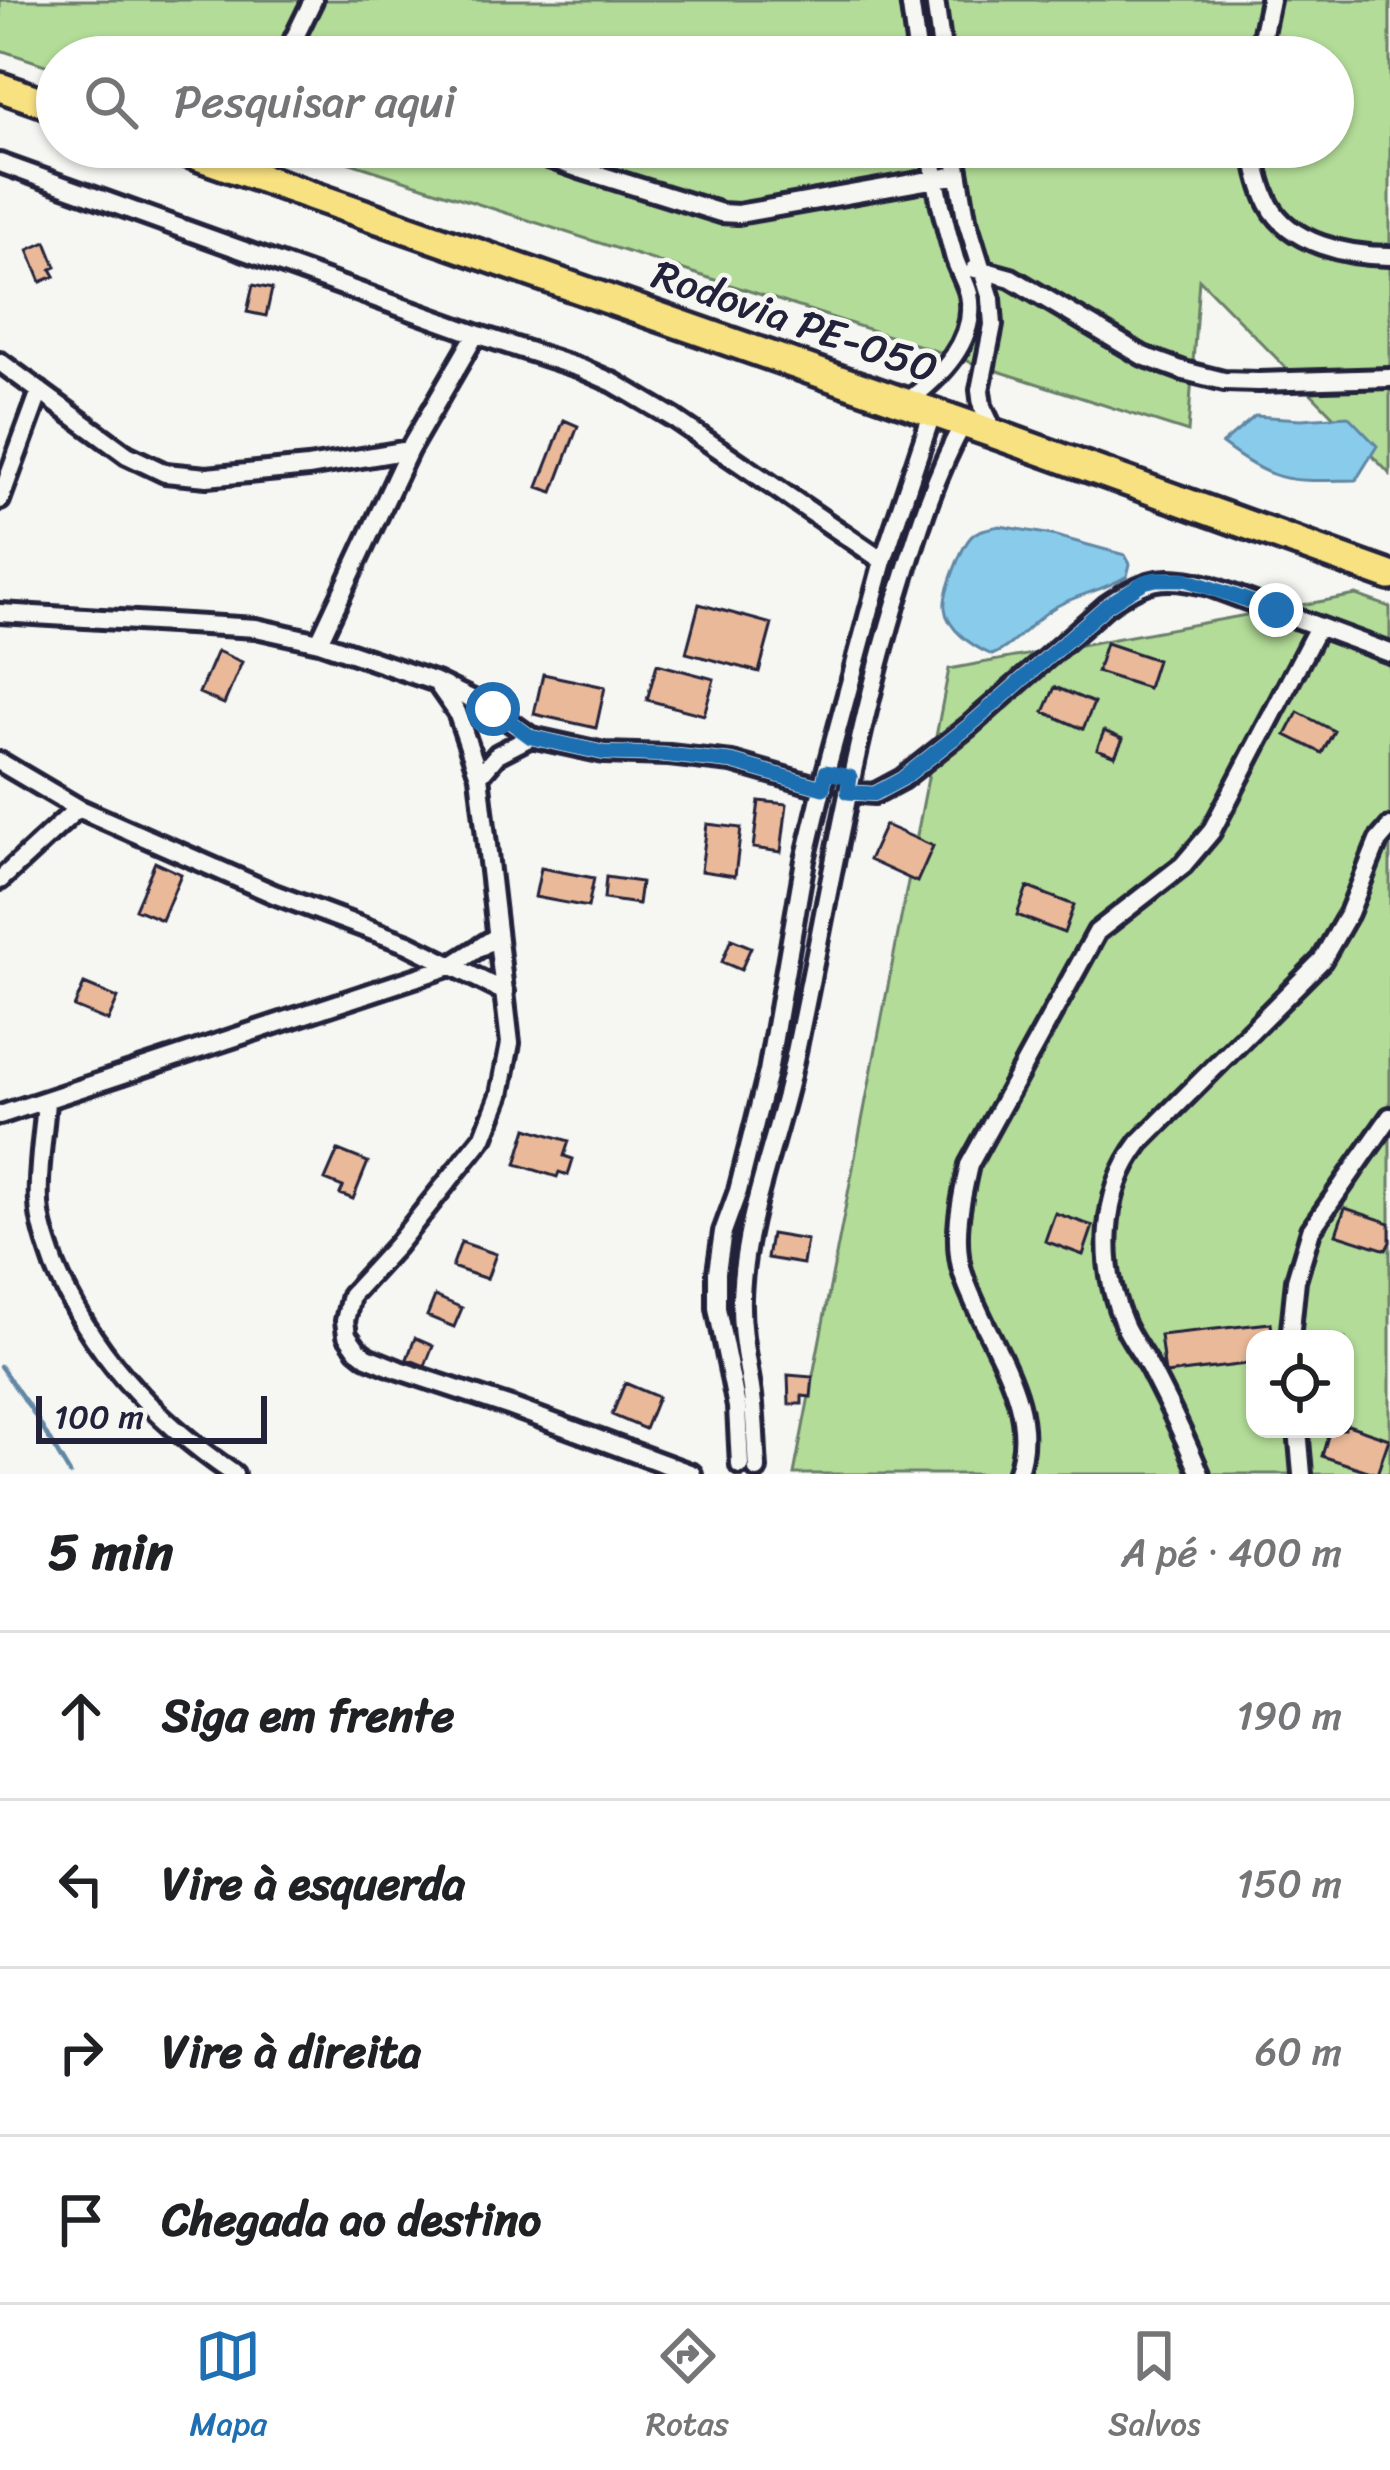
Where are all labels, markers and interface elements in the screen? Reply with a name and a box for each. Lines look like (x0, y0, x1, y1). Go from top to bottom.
search box (36, 36, 1354, 168)
text: Pesquisar aqui (174, 62, 456, 142)
icon: search (78, 69, 144, 135)
street label: Rodovia PE-050 (642, 237, 948, 405)
route end (1249, 583, 1303, 637)
route start (466, 682, 520, 736)
map controls (1246, 1330, 1354, 1438)
button: locate (1246, 1330, 1354, 1438)
text: 100 m (54, 1388, 144, 1446)
scale bar (36, 1390, 267, 1443)
text: 5 min (48, 1507, 173, 1597)
text: A pé · 400 m (1121, 1518, 1342, 1587)
text: Siga em frente (162, 1676, 454, 1756)
text: 190 m (1237, 1681, 1342, 1750)
icon: ahead (48, 1683, 114, 1749)
text: Vire à esquerda (162, 1844, 465, 1924)
text: 150 m (1237, 1849, 1342, 1918)
icon: left (48, 1851, 114, 1917)
text: Vire à direita (162, 2012, 421, 2092)
text: 60 m (1255, 2017, 1342, 2086)
icon: right (48, 2019, 114, 2085)
text: Chegada ao destino (162, 2180, 541, 2260)
icon: arrive (48, 2187, 114, 2253)
tab: Mapa (190, 2323, 267, 2453)
tab: Rotas (646, 2323, 729, 2453)
tab: Salvos (1108, 2323, 1200, 2453)

